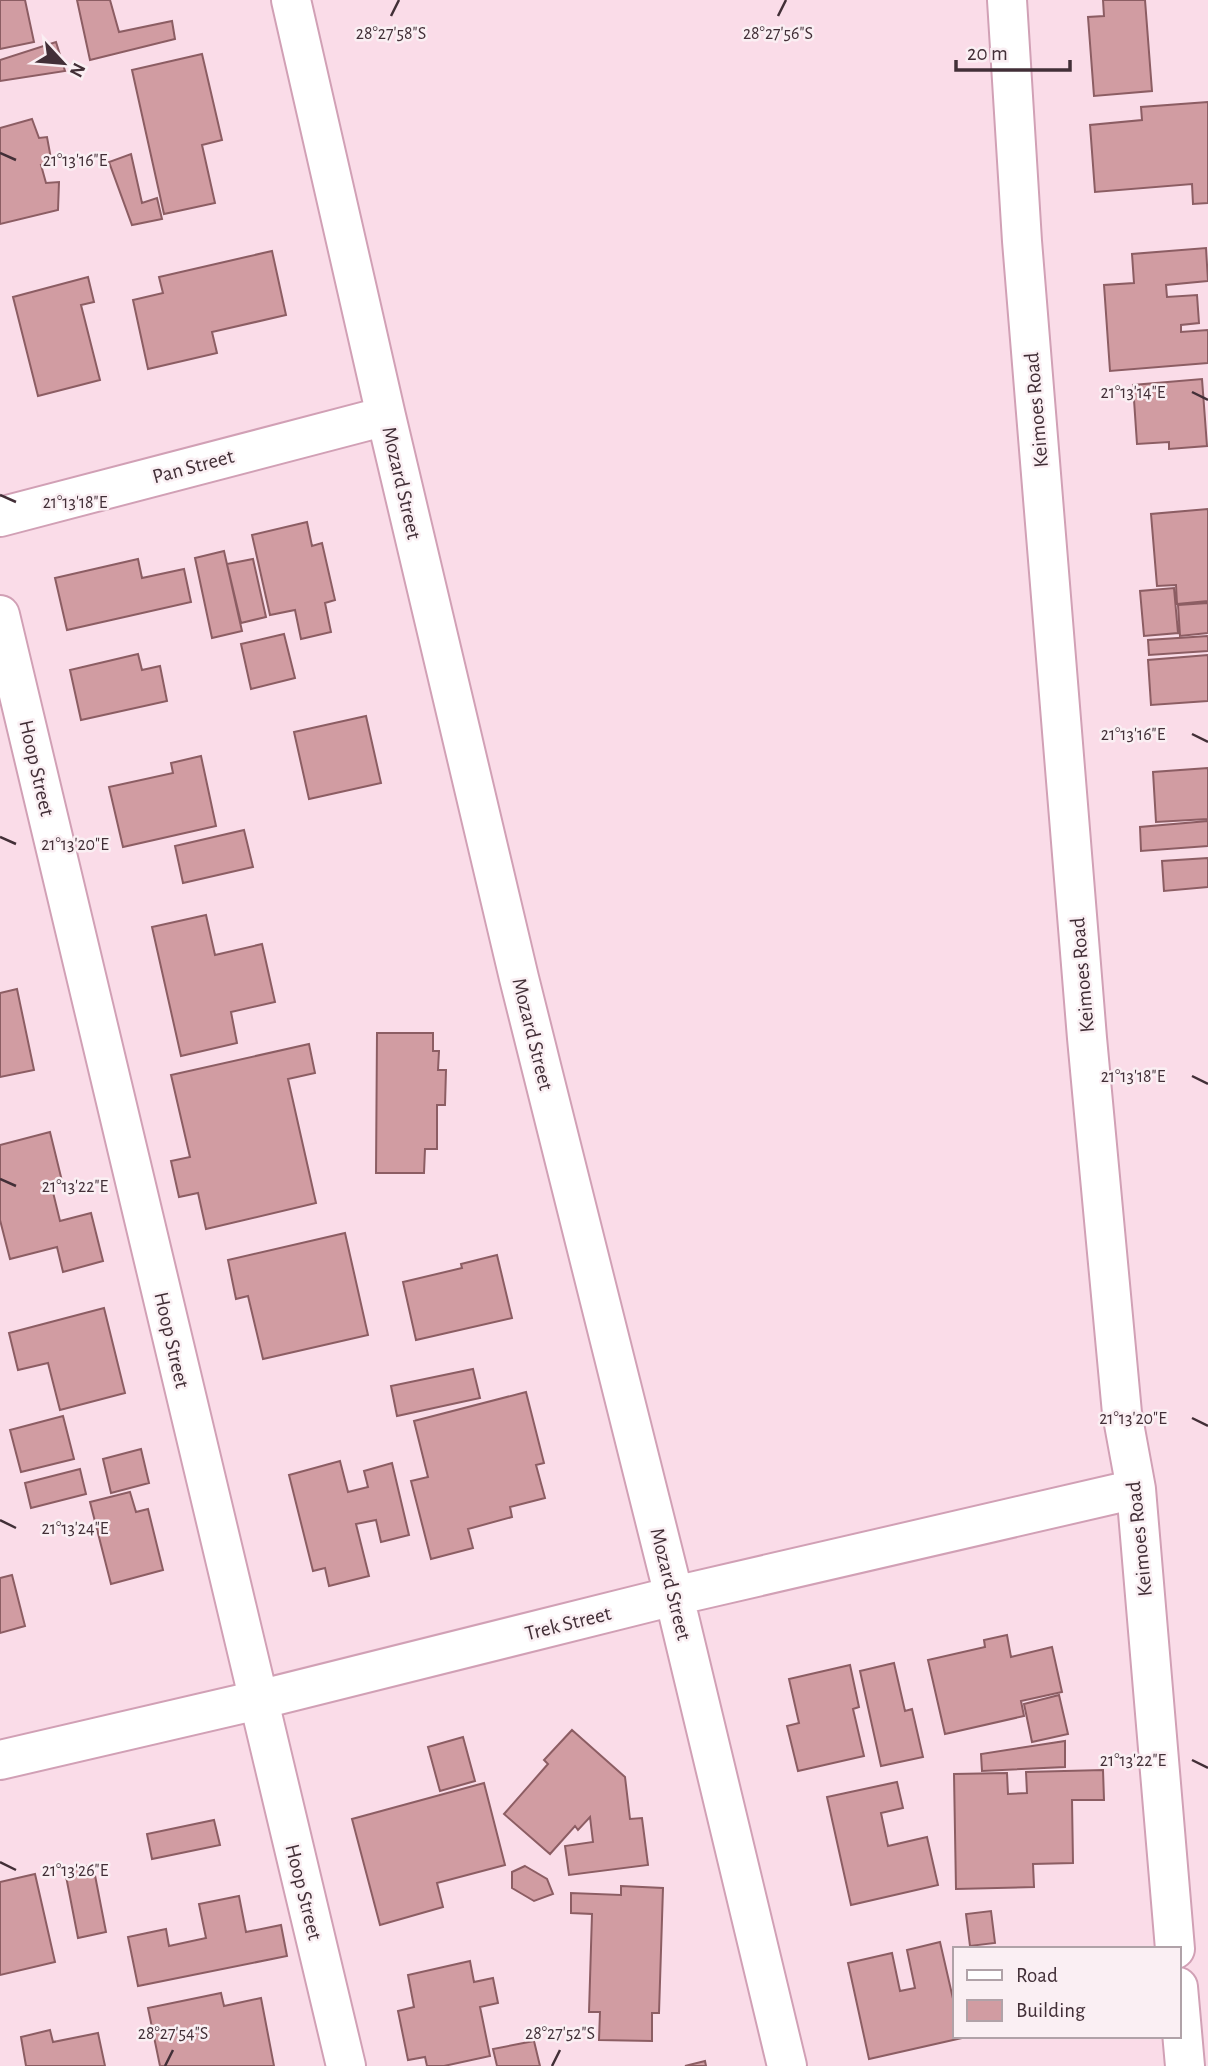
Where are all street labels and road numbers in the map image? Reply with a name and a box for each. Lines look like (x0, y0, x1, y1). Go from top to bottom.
street label: Keimoes Road (1021, 351, 1052, 468)
street label: Mozard Street (378, 425, 425, 542)
street label: Pan Street (150, 445, 237, 487)
street label: Hoop Street (15, 718, 58, 819)
street label: Keimoes Road (1067, 916, 1098, 1033)
street label: Mozard Street (508, 976, 557, 1093)
street label: Hoop Street (150, 1290, 193, 1391)
street label: Keimoes Road (1123, 1480, 1156, 1598)
street label: Mozard Street (646, 1526, 695, 1643)
street label: Trek Street (523, 1603, 614, 1644)
street label: Hoop Street (281, 1842, 326, 1943)

